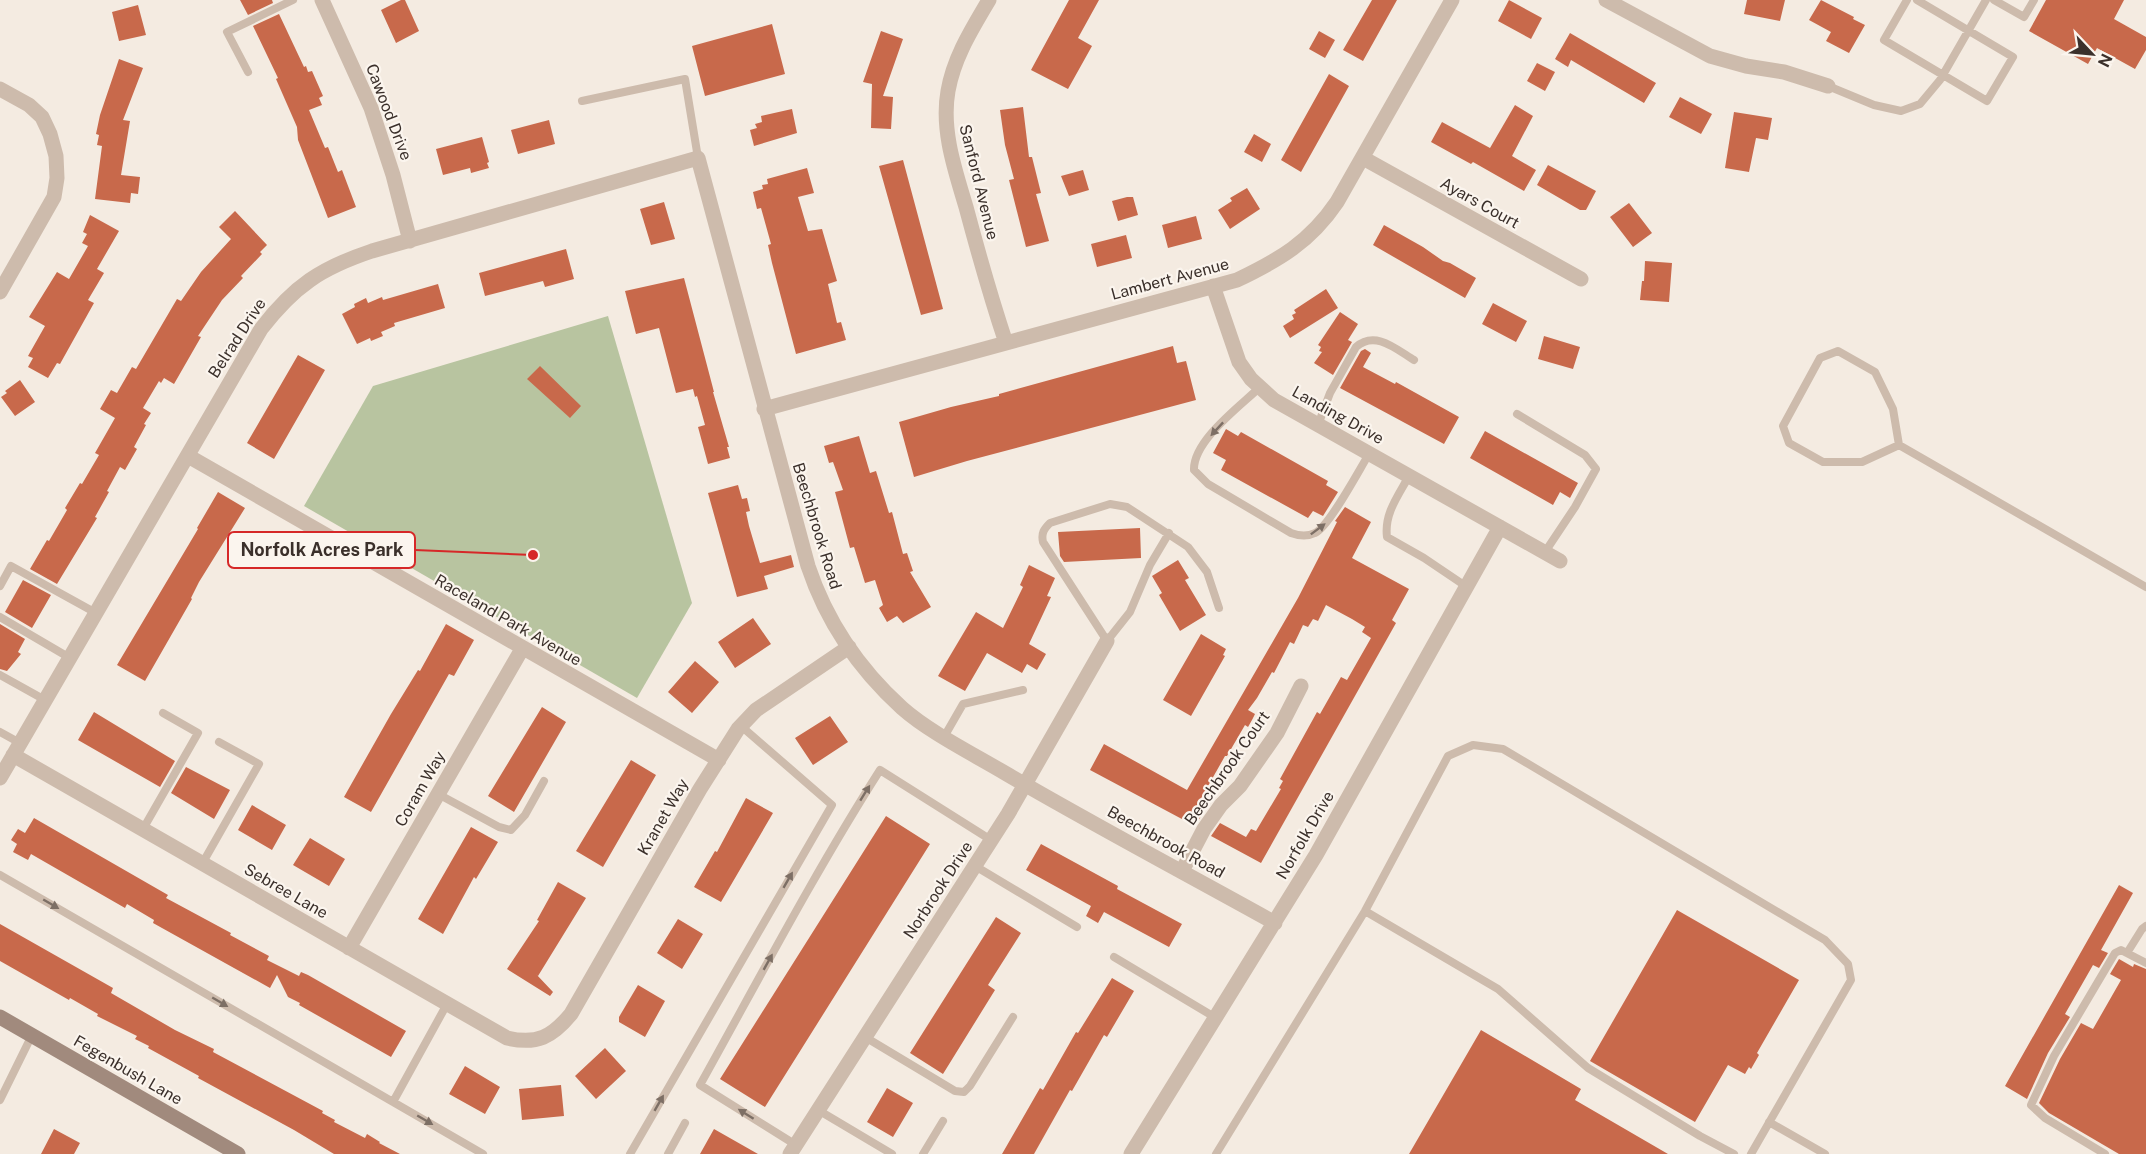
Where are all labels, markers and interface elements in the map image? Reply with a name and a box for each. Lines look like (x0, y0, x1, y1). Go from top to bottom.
north arrow (2062, 24, 2122, 84)
text: N (2094, 51, 2116, 70)
street label: Cawood Drive (362, 61, 416, 163)
street label: Sanford Avenue (955, 122, 1003, 242)
street label: Ayars Court (1437, 174, 1523, 232)
street label: Lambert Avenue (1109, 254, 1231, 304)
street label: Belrad Drive (204, 295, 270, 381)
street label: Landing Drive (1289, 382, 1387, 448)
one-way arrow (1210, 421, 1224, 436)
street label: Beechbrook Road (789, 460, 845, 592)
one-way arrow (1309, 523, 1325, 535)
callout: Norfolk Acres Park (228, 532, 415, 568)
text: Norfolk Acres Park (241, 539, 404, 560)
street label: Raceland Park Avenue (431, 570, 585, 670)
street label: Beechbrook Court (1180, 707, 1274, 829)
street label: Coram Way (391, 748, 449, 830)
street label: Kranet Way (633, 775, 693, 859)
one-way arrow (860, 785, 871, 801)
street label: Norfolk Drive (1272, 788, 1338, 882)
street label: Beechbrook Road (1104, 802, 1228, 882)
street label: Norbrook Drive (899, 838, 977, 942)
street label: Sebree Lane (241, 859, 331, 923)
one-way arrow (783, 872, 794, 888)
one-way arrow (43, 899, 59, 910)
one-way arrow (763, 953, 773, 970)
one-way arrow (211, 997, 228, 1007)
street label: Fegenbush Lane (70, 1031, 186, 1109)
one-way arrow (654, 1094, 664, 1111)
one-way arrow (738, 1109, 754, 1120)
one-way arrow (417, 1115, 433, 1126)

